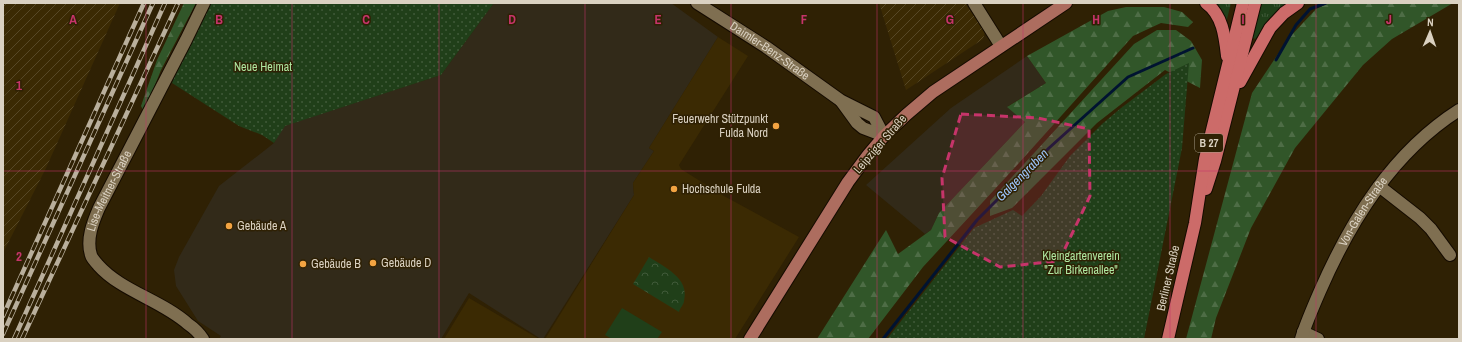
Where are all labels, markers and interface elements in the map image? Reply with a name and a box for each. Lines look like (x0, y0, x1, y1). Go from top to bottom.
text: A (69, 11, 77, 28)
text: B (215, 11, 223, 28)
text: C (362, 11, 370, 28)
text: D (508, 11, 516, 28)
text: E (654, 11, 662, 28)
text: F (801, 11, 808, 28)
text: G (946, 11, 954, 28)
text: H (1092, 11, 1100, 28)
text: I (1242, 11, 1245, 28)
text: J (1386, 11, 1392, 28)
north arrow (1410, 12, 1450, 52)
text: N (1427, 15, 1434, 29)
street label: Daimler-Benz-Straße (727, 18, 813, 84)
park label: Neue Heimat (234, 59, 292, 75)
text: 1 (16, 77, 22, 94)
place label: Feuerwehr Stützpunkt Fulda Nord (672, 111, 768, 141)
street label: Leipziger Straße (850, 111, 910, 177)
marker: Feuerwehr Stützpunkt Fulda Nord (771, 121, 781, 131)
road number: B 27 (1195, 134, 1223, 152)
water label: Galgengraben (992, 145, 1052, 205)
street label: Lise-Meitner-Straße (83, 148, 135, 233)
street label: Von-Galen-Straße (1335, 174, 1391, 249)
place label: Hochschule Fulda (682, 181, 761, 197)
marker: Hochschule Fulda (669, 184, 679, 194)
place label: Gebäude A (237, 218, 287, 234)
marker: Gebäude A (224, 221, 234, 231)
street label: Berliner Straße (1153, 244, 1183, 312)
text: 2 (16, 248, 22, 265)
park label: Kleingartenverein "Zur Birkenallee" (1042, 248, 1120, 278)
place label: Gebäude D (381, 255, 431, 271)
place label: Gebäude B (311, 256, 361, 272)
marker: Gebäude D (368, 258, 378, 268)
marker: Gebäude B (298, 259, 308, 269)

